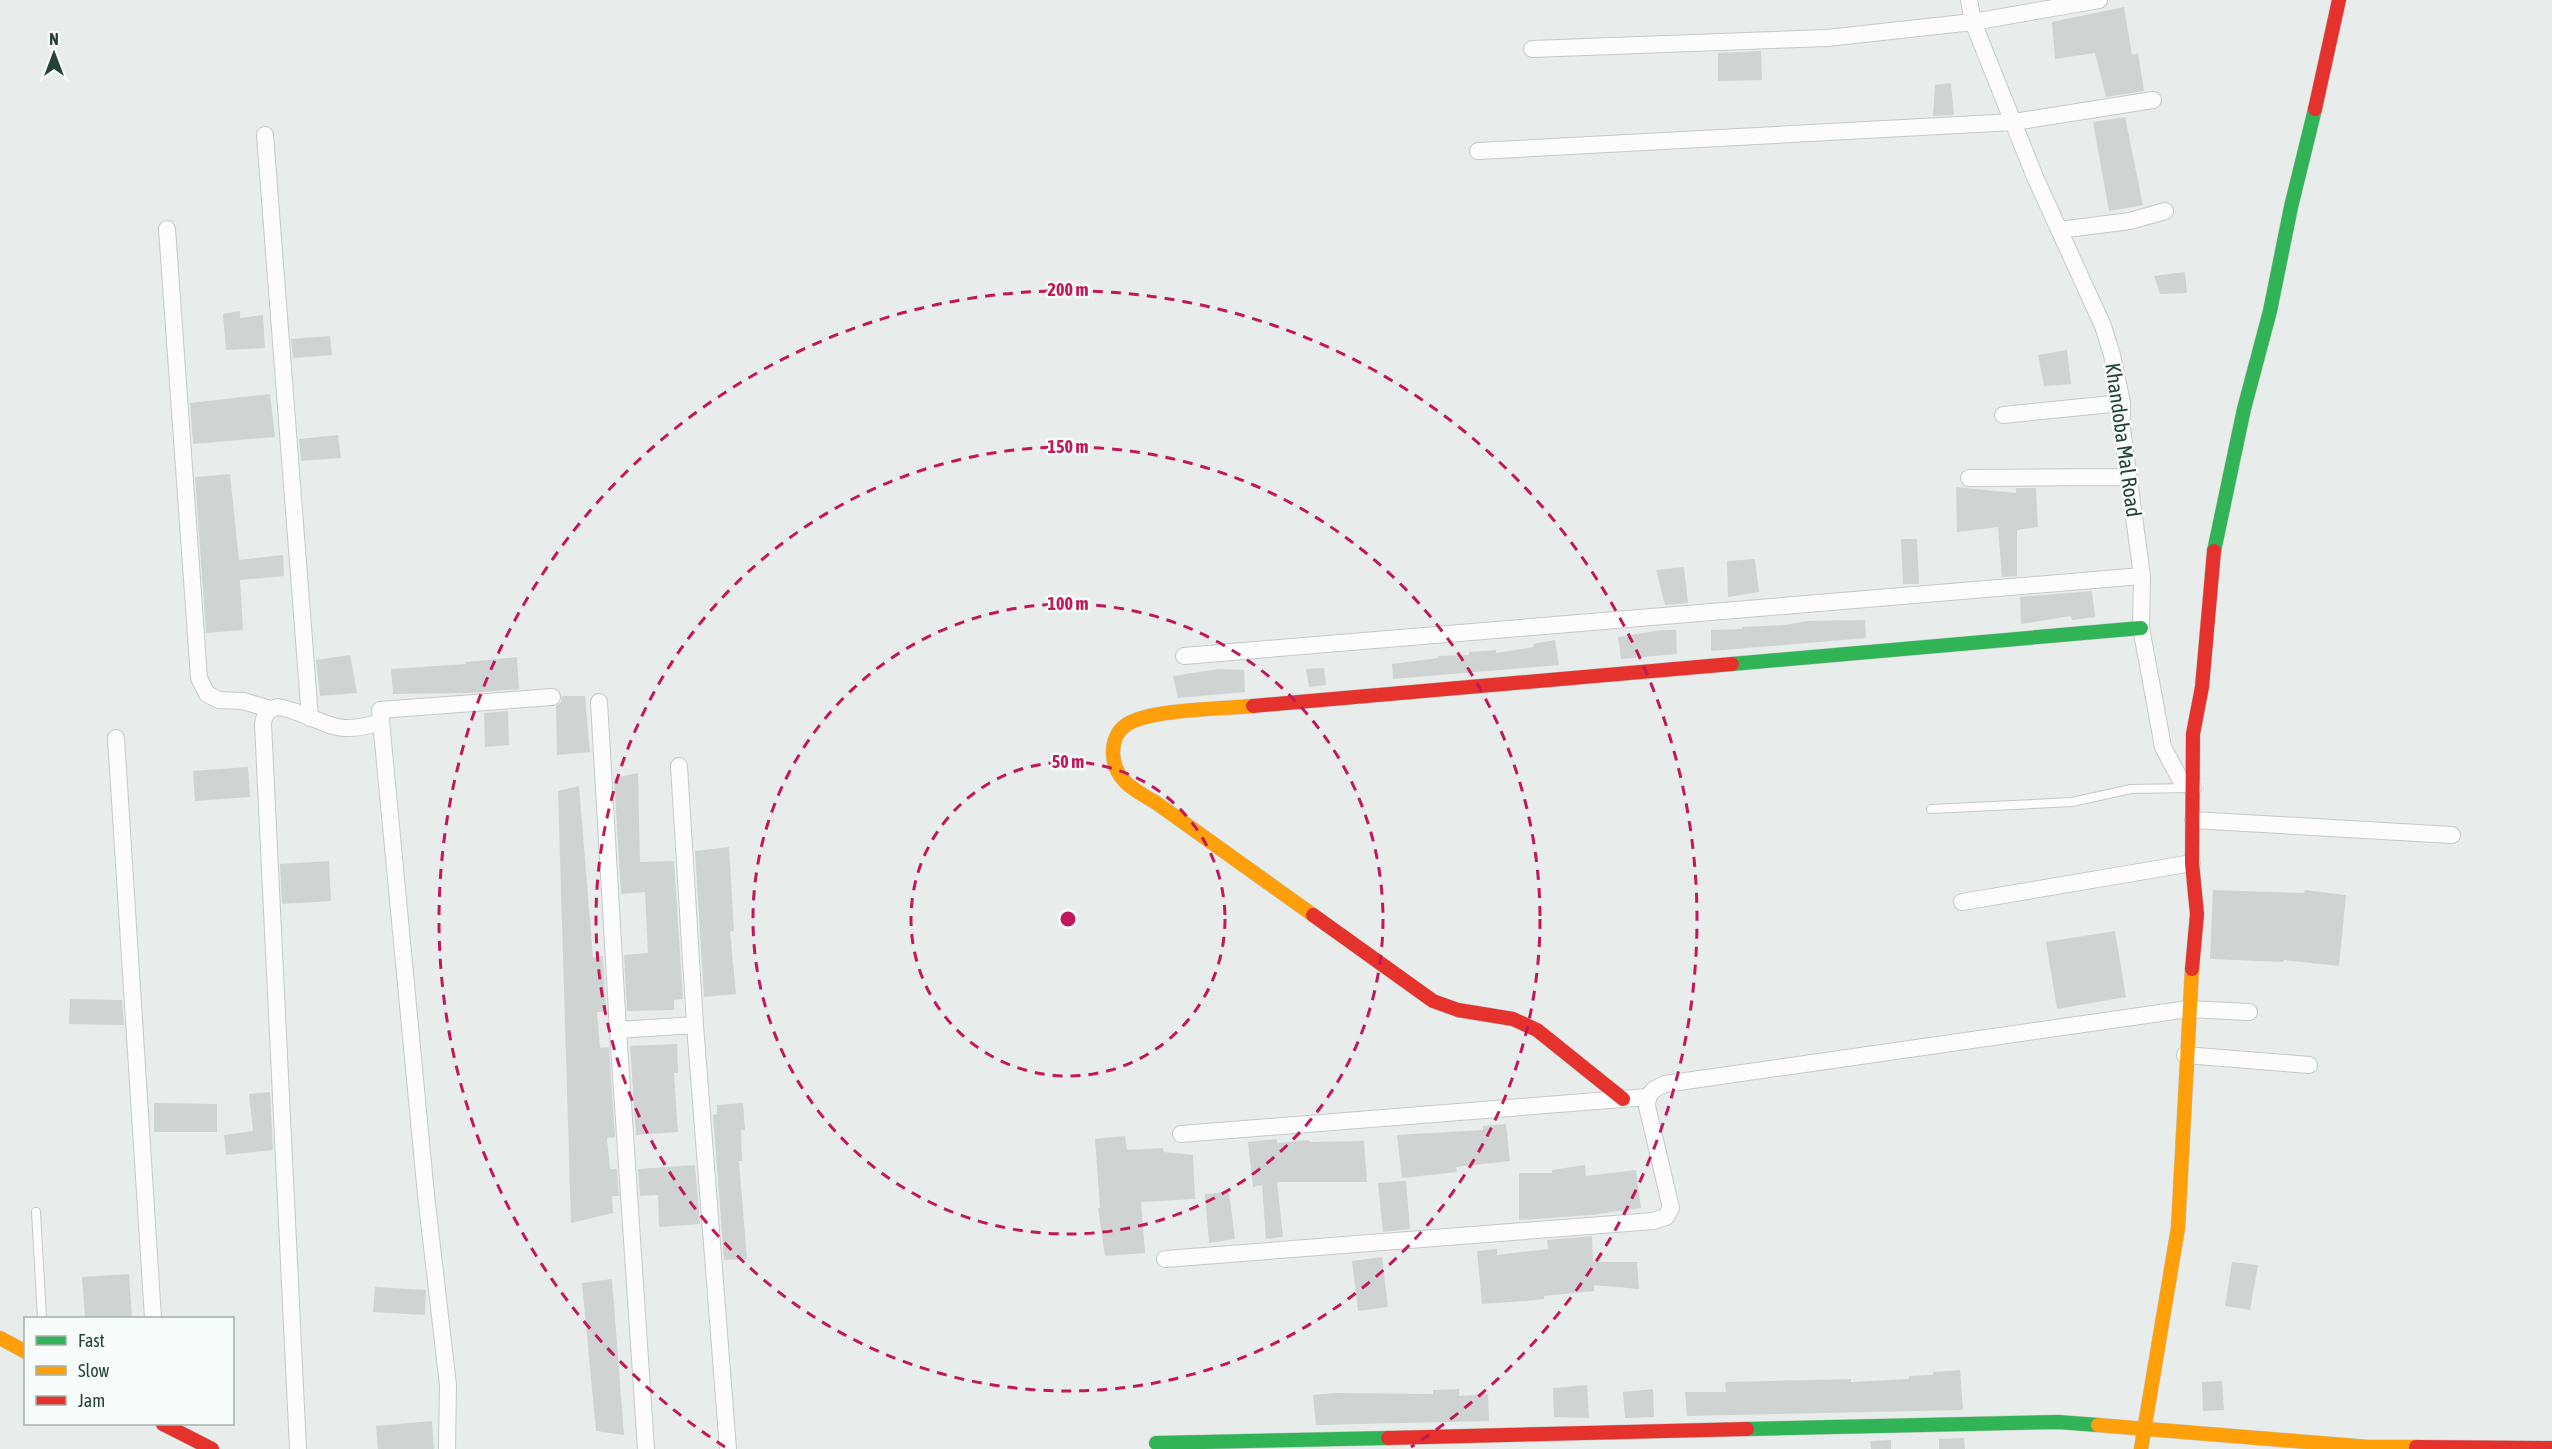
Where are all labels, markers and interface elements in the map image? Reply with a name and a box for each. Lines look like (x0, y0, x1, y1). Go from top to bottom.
north arrow (24, 24, 84, 84)
text: N (49, 30, 59, 48)
text: 200 m (1048, 279, 1088, 300)
street label: Khandoba Mal Road (2101, 361, 2147, 518)
text: 150 m (1048, 436, 1088, 457)
text: 100 m (1048, 593, 1088, 614)
text: 50 m (1052, 751, 1084, 772)
centre of rings (1058, 909, 1078, 929)
legend (24, 1317, 234, 1425)
text: Fast (78, 1330, 105, 1351)
text: Slow (78, 1360, 109, 1381)
text: Jam (78, 1390, 105, 1411)

